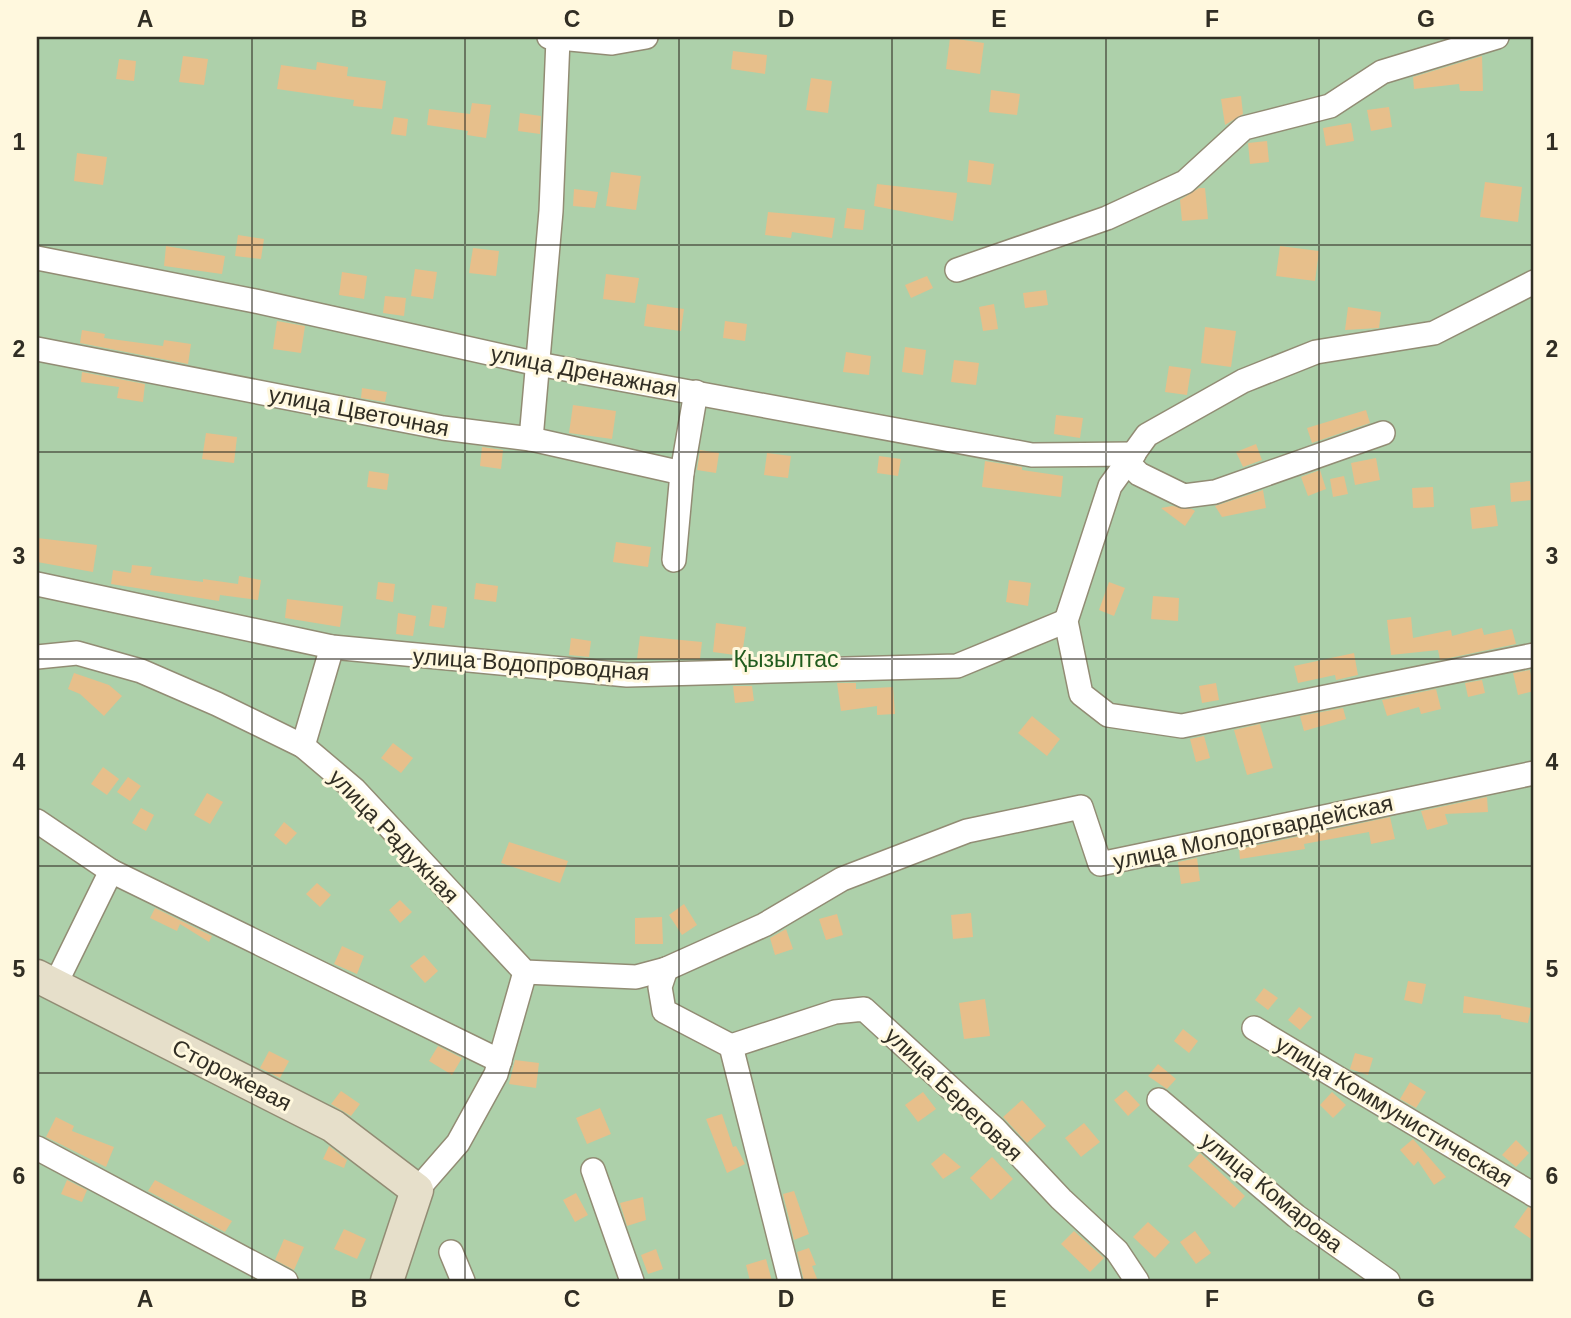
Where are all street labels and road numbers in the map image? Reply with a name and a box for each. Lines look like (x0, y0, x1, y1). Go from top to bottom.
street label: улица Дренажная (488, 340, 680, 402)
street label: улица Цветочная (267, 381, 451, 441)
street label: улица Водопроводная (412, 643, 650, 685)
street label: улица Радужная (324, 764, 464, 908)
street label: улица Молодогвардейская (1111, 790, 1395, 874)
street label: улица Береговая (880, 1022, 1028, 1166)
street label: улица Коммунистическая (1271, 1030, 1517, 1192)
street label: Сторожевая (168, 1034, 296, 1116)
street label: улица Комарова (1196, 1127, 1348, 1257)

